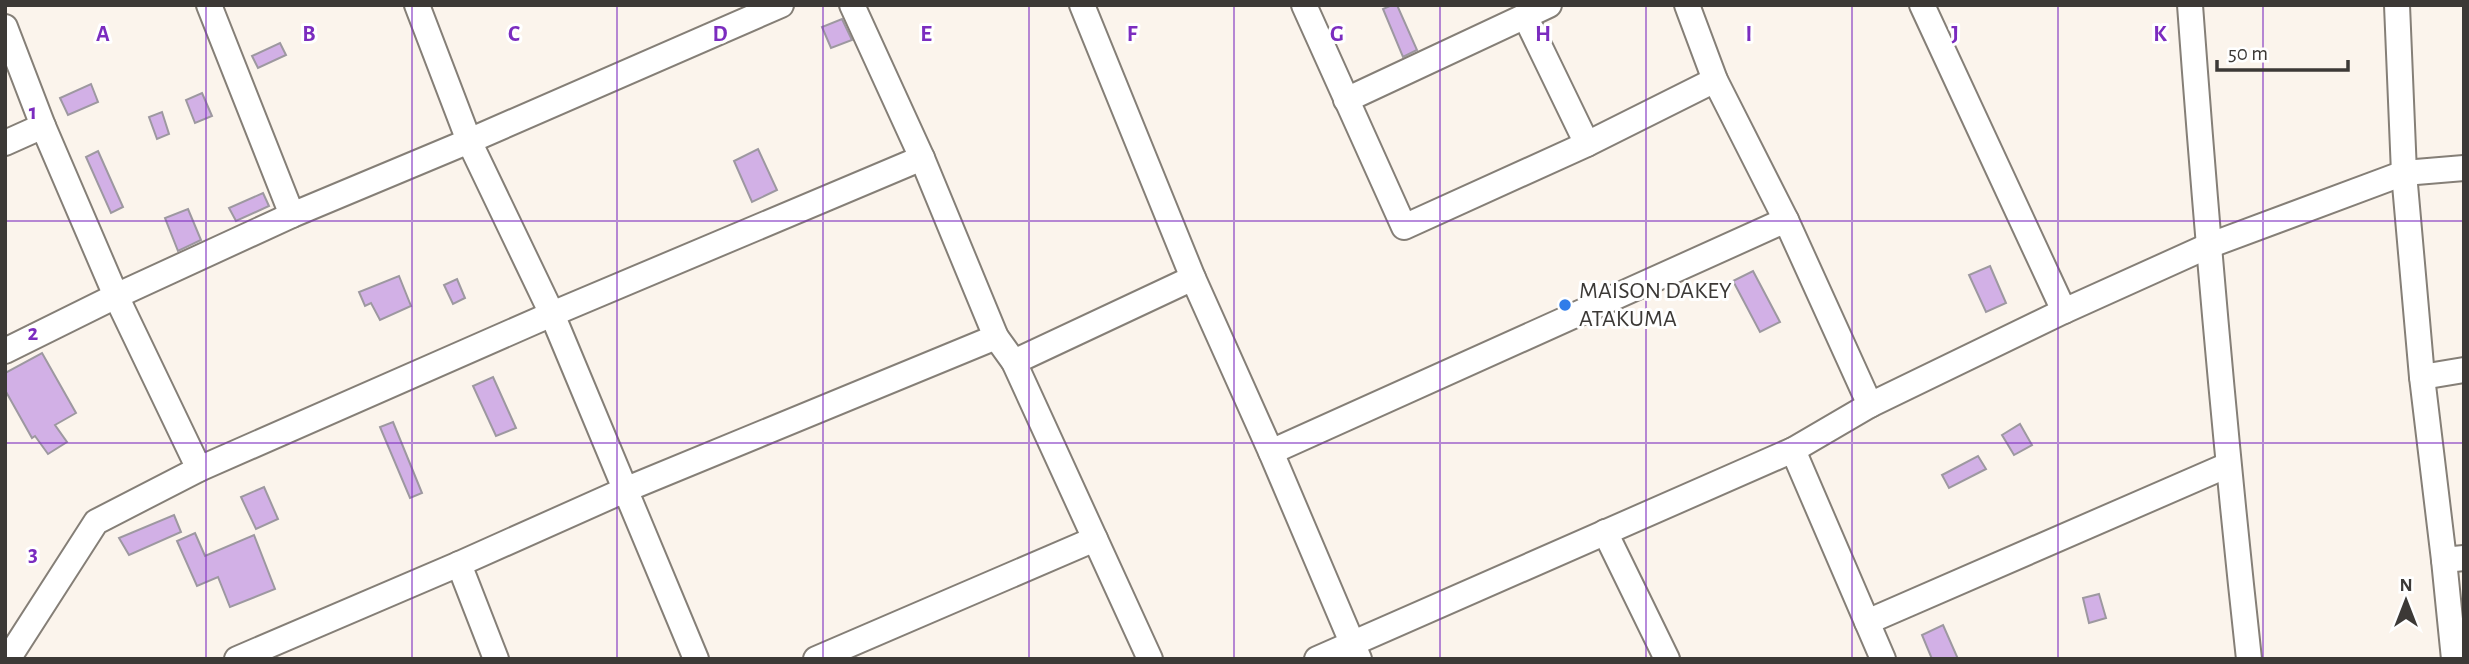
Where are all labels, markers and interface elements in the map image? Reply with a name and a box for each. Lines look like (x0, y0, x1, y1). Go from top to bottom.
text: A (96, 23, 110, 46)
text: B (302, 23, 316, 46)
text: C (508, 23, 520, 46)
text: D (712, 23, 728, 46)
text: E (920, 23, 932, 46)
text: F (1127, 23, 1138, 46)
text: G (1330, 23, 1344, 46)
text: H (1535, 23, 1551, 46)
text: I (1746, 23, 1752, 46)
text: J (1951, 23, 1959, 46)
text: K (2153, 23, 2167, 46)
scale bar (2217, 28, 2348, 72)
text: 50 m (2228, 43, 2268, 64)
text: 1 (29, 101, 37, 124)
place label: MAISON DAKEY ATAKUMA (1579, 279, 1732, 331)
marker: MAISON DAKEY ATAKUMA (1557, 297, 1573, 313)
text: 2 (28, 322, 39, 345)
text: 3 (28, 543, 38, 566)
north arrow (2371, 566, 2441, 636)
text: N (2399, 576, 2413, 595)

